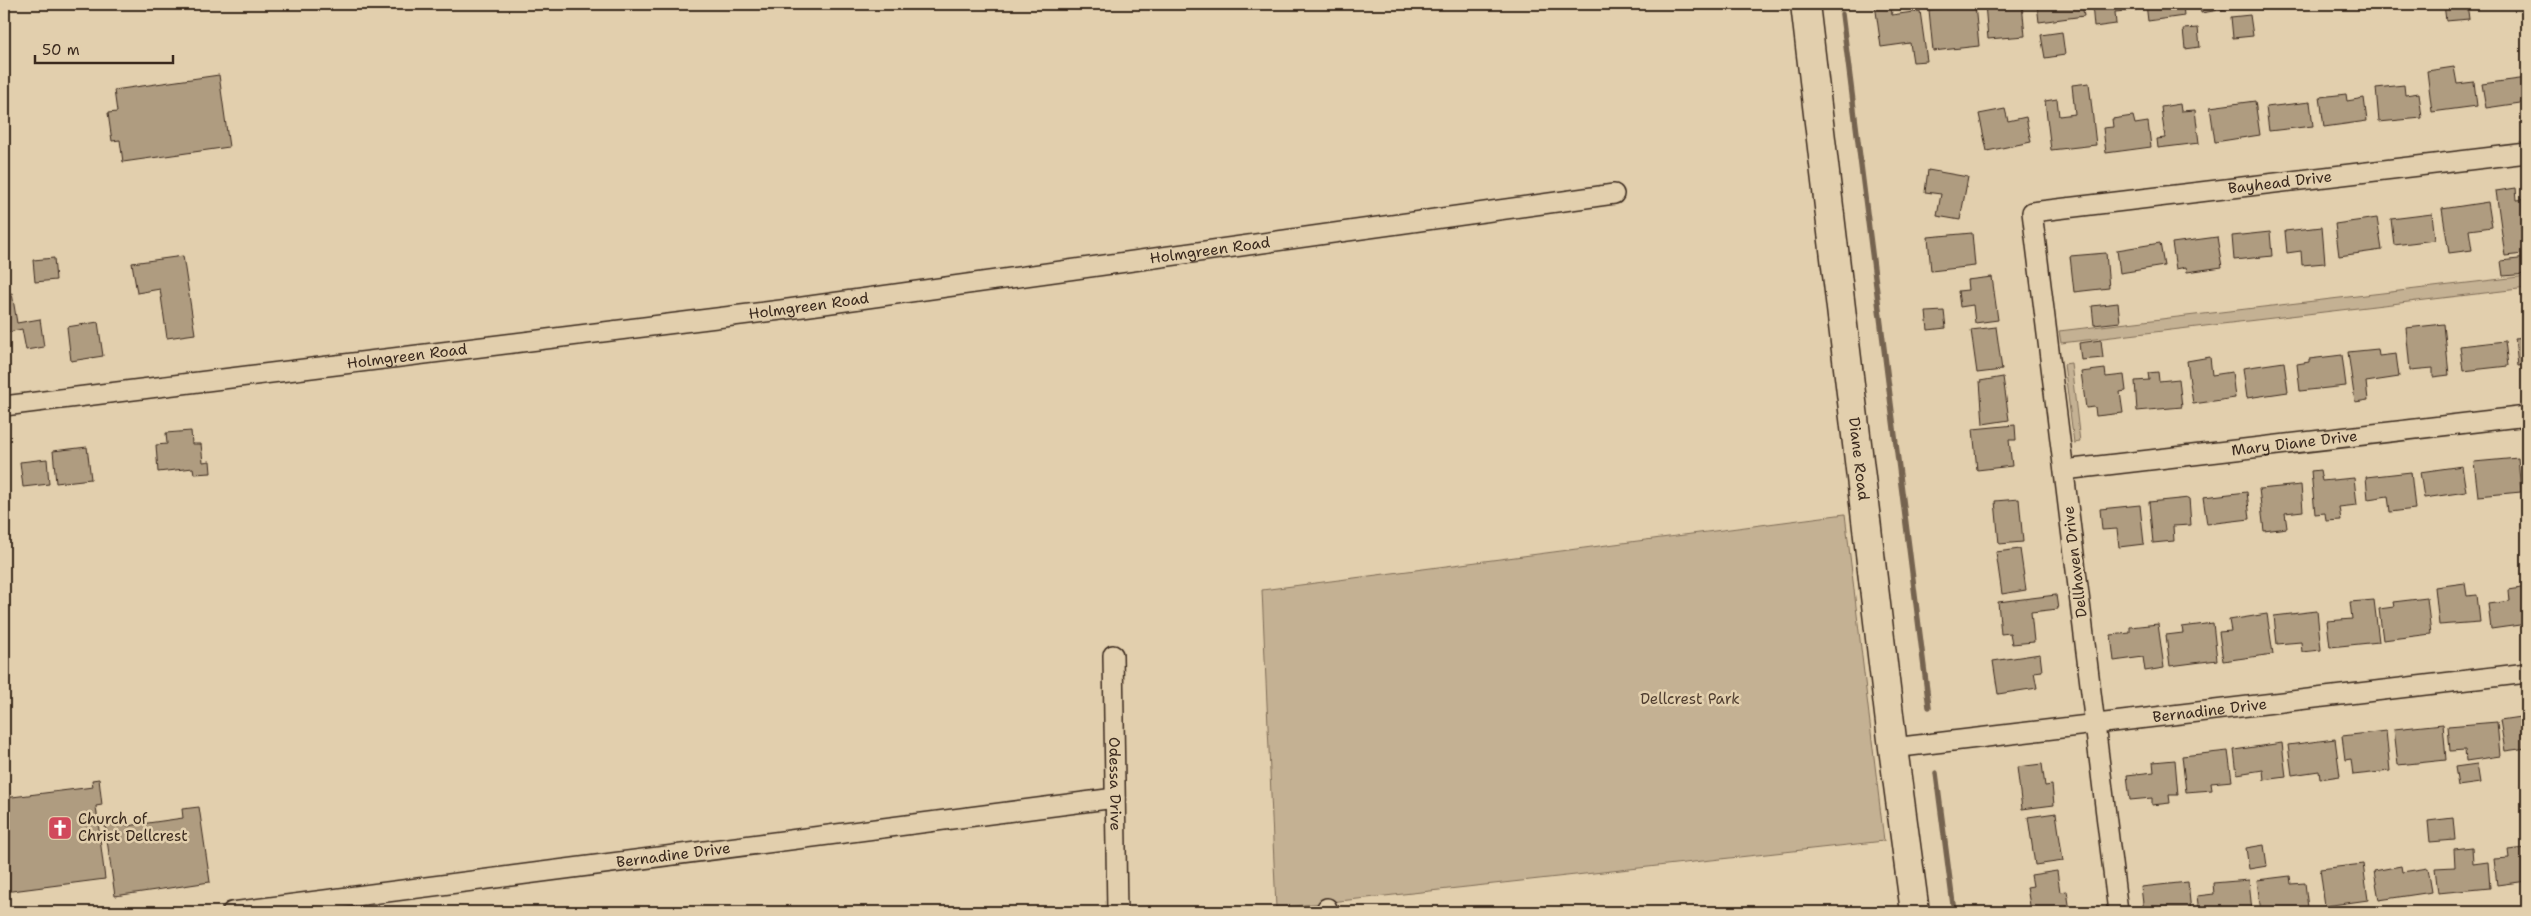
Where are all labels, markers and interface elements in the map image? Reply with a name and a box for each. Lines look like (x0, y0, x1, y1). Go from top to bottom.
scale bar (35, 32, 172, 64)
text: 50 m (42, 40, 80, 60)
street label: Bayhead Drive (2227, 166, 2333, 199)
street label: Holmgreen Road (1149, 232, 1272, 269)
street label: Holmgreen Road (748, 288, 871, 324)
street label: Holmgreen Road (346, 339, 469, 374)
street label: Diane Road (1844, 416, 1874, 502)
street label: Mary Diane Drive (2230, 426, 2359, 460)
street label: Dellhaven Drive (2058, 505, 2092, 619)
park label: Dellcrest Park (1640, 689, 1740, 709)
street label: Bernadine Drive (2152, 694, 2268, 727)
street label: Odessa Drive (1104, 737, 1126, 831)
place label: Church of Christ Dellcrest (78, 809, 188, 846)
church icon: Church of Christ Dellcrest (47, 815, 73, 841)
street label: Bernadine Drive (615, 838, 732, 872)

